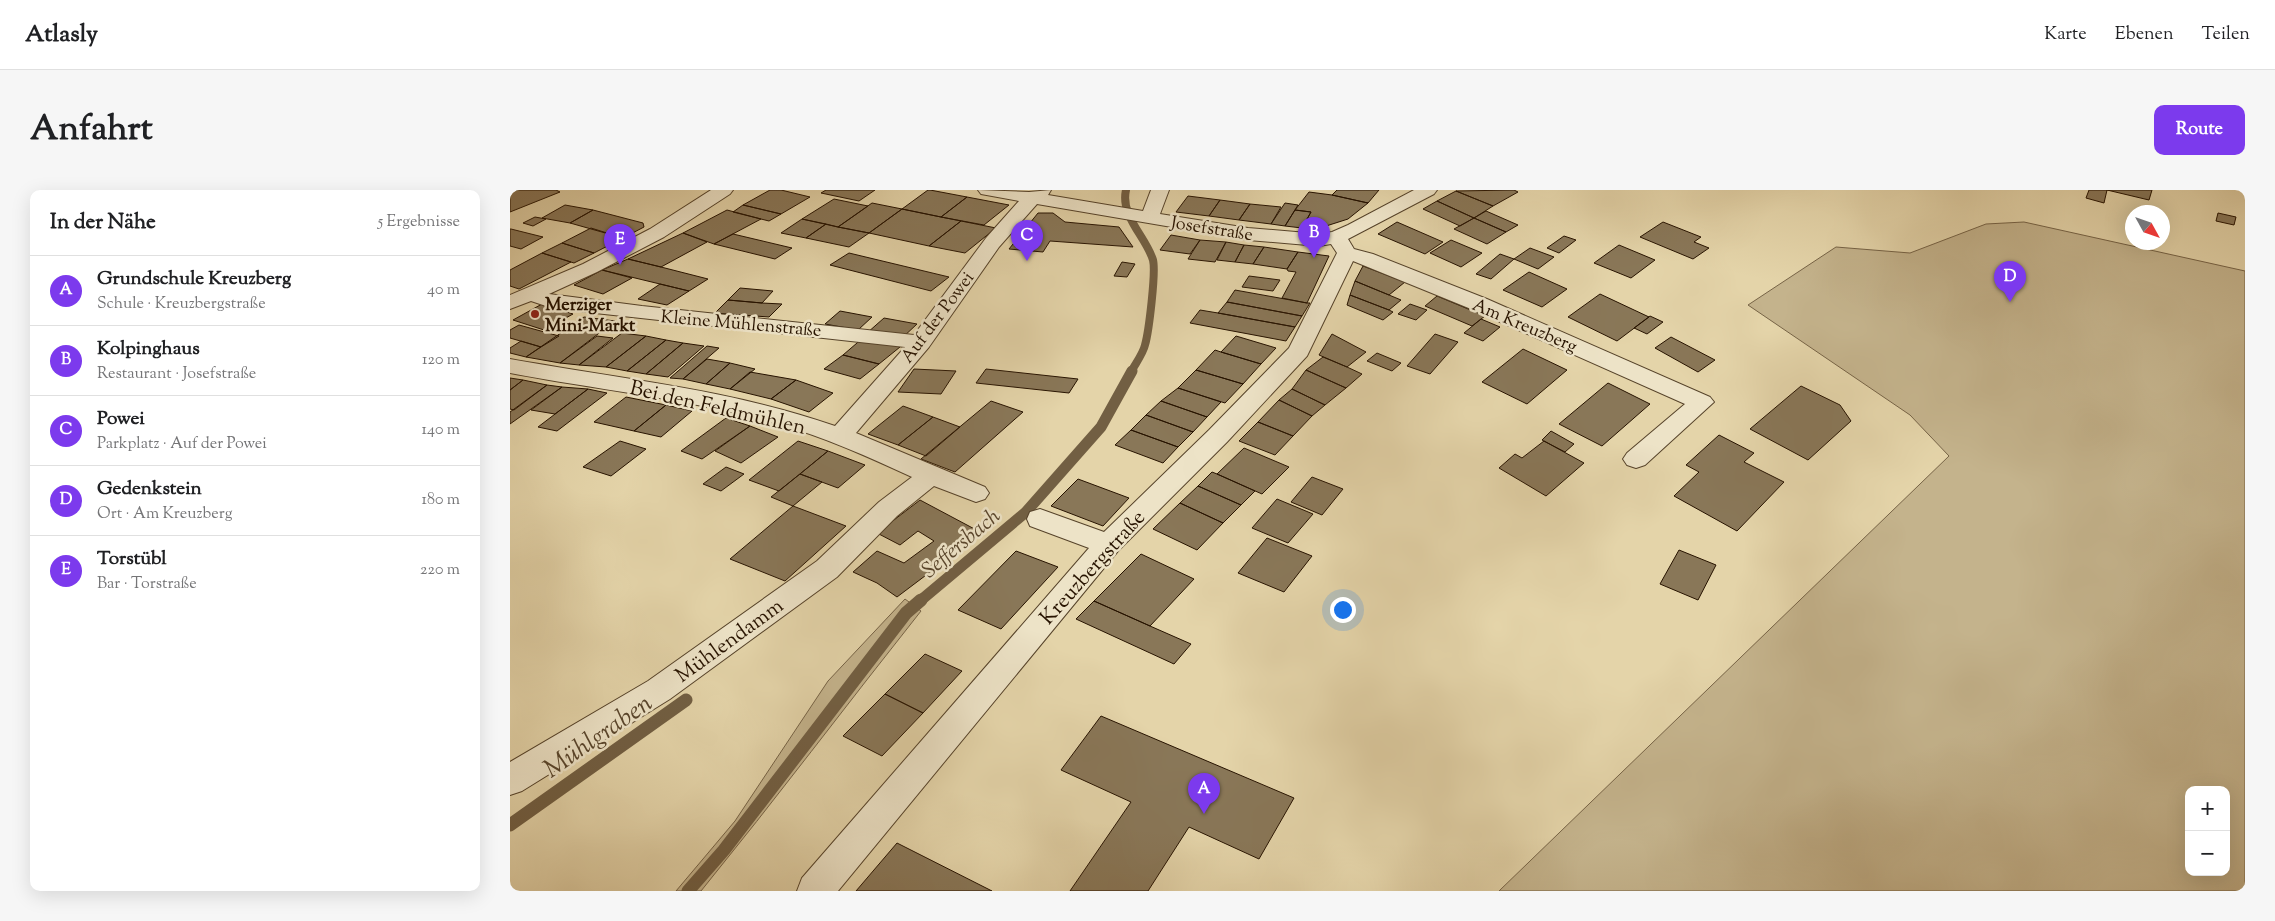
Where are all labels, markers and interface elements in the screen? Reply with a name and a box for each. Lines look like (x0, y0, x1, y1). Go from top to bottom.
text: Atlasly (25, 18, 98, 52)
text: Karte (2044, 22, 2087, 48)
text: Ebenen (2115, 22, 2174, 48)
text: Teilen (2202, 22, 2250, 48)
text: Anfahrt (30, 105, 153, 156)
button: Route (2154, 105, 2245, 155)
north arrow (2125, 205, 2170, 250)
text: In der Nähe (50, 208, 156, 238)
street label: Josefstraße (1168, 210, 1255, 249)
text: 5 Ergebnisse (378, 211, 460, 234)
pin: B (1298, 217, 1330, 258)
pin: C (1011, 220, 1043, 261)
pin: E (604, 224, 636, 265)
pin: D (1994, 261, 2026, 302)
text: Grundschule Kreuzberg (97, 266, 291, 293)
street label: Auf der Powei (896, 267, 982, 369)
text: A (60, 279, 73, 302)
text: 40 m (427, 279, 460, 302)
text: Schule · Kreuzbergstraße (97, 293, 266, 316)
place label: Merziger Mini-Markt (545, 293, 636, 340)
street label: Am Kreuzberg (1468, 293, 1581, 361)
street label: Kleine Mühlenstraße (659, 305, 822, 345)
marker: Merziger Mini-Markt (529, 308, 541, 320)
text: Kolpinghaus (97, 336, 200, 363)
text: B (61, 349, 71, 372)
text: 120 m (422, 349, 460, 372)
text: Restaurant · Josefstraße (97, 363, 256, 386)
street label: Bei den Feldmühlen (627, 374, 808, 444)
text: Powei (97, 406, 145, 433)
text: C (60, 419, 72, 442)
text: 140 m (422, 419, 460, 442)
text: Parkplatz · Auf der Powei (97, 433, 267, 456)
text: Gedenkstein (97, 476, 202, 503)
text: D (60, 489, 72, 512)
text: 180 m (421, 489, 460, 512)
water label: Seffersbach (916, 502, 1009, 587)
text: Ort · Am Kreuzberg (97, 503, 232, 526)
street label: Kreuzbergstraße (1034, 504, 1153, 632)
text: Torstübl (97, 546, 167, 573)
text: E (61, 559, 71, 582)
text: 220 m (420, 559, 460, 582)
text: Bar · Torstraße (97, 573, 197, 596)
street label: Mühlendamm (670, 592, 790, 691)
your location (1330, 597, 1356, 623)
water label: Mühlgraben (536, 686, 661, 788)
pin: A (1188, 773, 1220, 814)
map controls (2185, 786, 2230, 876)
button: + (2185, 786, 2230, 831)
button: − (2185, 831, 2230, 876)

